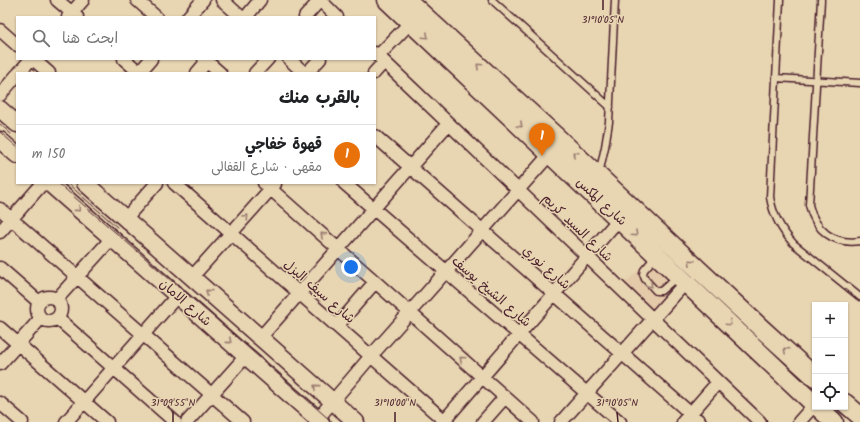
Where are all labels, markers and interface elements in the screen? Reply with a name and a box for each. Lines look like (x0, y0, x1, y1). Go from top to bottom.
text: 31°10'05"N (582, 12, 624, 28)
search box (16, 16, 376, 60)
icon: search (30, 27, 52, 49)
text: ابحث هنا (62, 27, 118, 51)
one-way arrow (421, 31, 429, 39)
one-way arrow (477, 64, 484, 71)
text: بالقرب منك (279, 85, 360, 112)
one-way arrow (515, 121, 523, 128)
pin: 1 (529, 123, 555, 156)
text: قهوة خفاجي (245, 133, 322, 157)
text: 150 m (32, 144, 65, 165)
text: 1 (345, 144, 349, 165)
one-way arrow (572, 151, 580, 159)
text: مقهى · شارع القفالى (211, 157, 322, 178)
street label: شارع المكس (571, 173, 631, 231)
street label: شارع السيد كريم (537, 189, 617, 267)
one-way arrow (74, 204, 81, 211)
one-way arrow (241, 214, 248, 222)
one-way arrow (630, 229, 638, 237)
one-way arrow (320, 233, 327, 240)
street label: شارع نوري (517, 241, 575, 295)
street label: شارع الشيخ يوسف (446, 251, 536, 333)
street label: شارع سيف اليزل (278, 255, 360, 329)
your location (341, 257, 361, 277)
one-way arrow (688, 260, 695, 267)
street label: شارع الامان (154, 274, 216, 332)
one-way arrow (645, 280, 653, 288)
one-way arrow (205, 289, 213, 296)
map controls (812, 302, 848, 410)
button: + (812, 302, 848, 338)
one-way arrow (724, 319, 732, 326)
one-way arrow (224, 336, 231, 343)
button: − (812, 338, 848, 374)
one-way arrow (783, 348, 791, 355)
one-way arrow (459, 357, 466, 364)
button: locate (812, 374, 848, 410)
one-way arrow (313, 384, 321, 392)
text: 31°09'55"N (151, 395, 195, 411)
text: 31°10'00"N (374, 395, 416, 411)
text: 31°10'05"N (596, 395, 638, 411)

